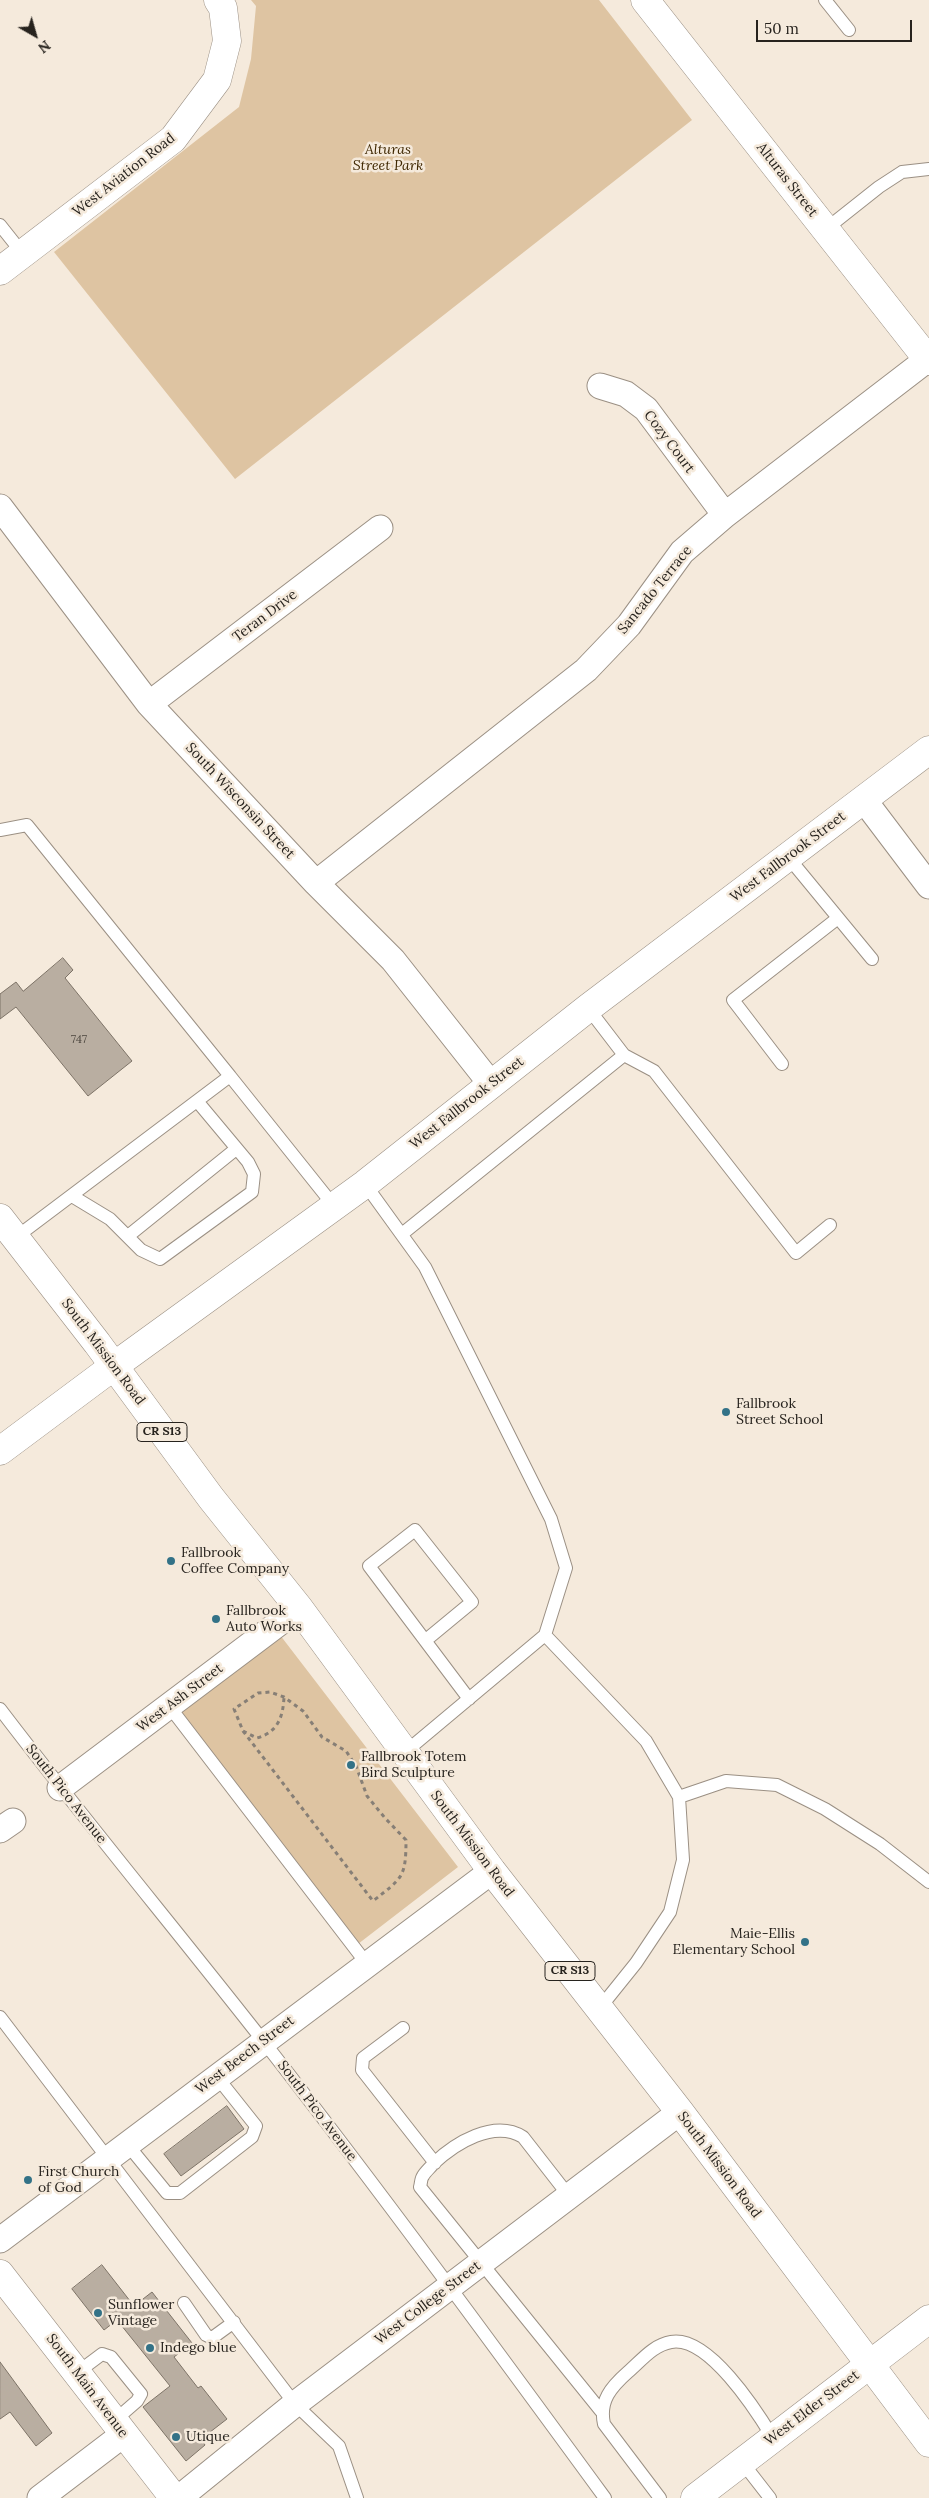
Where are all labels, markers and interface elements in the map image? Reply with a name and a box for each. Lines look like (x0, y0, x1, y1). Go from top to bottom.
north arrow (10, 10, 60, 60)
scale bar (759, 10, 915, 42)
text: 50 m (764, 19, 799, 38)
text: N (34, 36, 54, 57)
street label: West Aviation Road (69, 130, 179, 220)
street label: Alturas Street (753, 140, 821, 220)
park label: Alturas Street Park (353, 142, 423, 174)
street label: Cozy Court (640, 407, 698, 477)
street label: Sancado Terrace (614, 543, 696, 637)
street label: Teran Drive (229, 586, 301, 646)
street label: South Wisconsin Street (182, 740, 298, 862)
street label: West Fallbrook Street (727, 808, 849, 906)
house number: 747 (71, 1033, 87, 1047)
street label: West Fallbrook Street (407, 1053, 527, 1153)
street label: South Mission Road (58, 1296, 148, 1408)
place label: Fallbrook Street School (736, 1396, 823, 1428)
marker: Fallbrook Street School (720, 1406, 732, 1418)
road number: CR S13 (137, 1422, 187, 1441)
place label: Fallbrook Coffee Company (181, 1545, 289, 1578)
marker: Fallbrook Coffee Company (165, 1555, 177, 1567)
place label: Fallbrook Auto Works (226, 1603, 302, 1635)
marker: Fallbrook Auto Works (210, 1613, 222, 1625)
street label: West Ash Street (134, 1660, 226, 1736)
street label: South Pico Avenue (22, 1741, 110, 1847)
place label: Fallbrook Totem Bird Sculpture (361, 1749, 467, 1781)
marker: Fallbrook Totem Bird Sculpture (345, 1759, 357, 1771)
street label: South Mission Road (427, 1788, 517, 1900)
place label: Maie-Ellis Elementary School (672, 1926, 795, 1958)
marker: Maie-Ellis Elementary School (799, 1936, 811, 1948)
road number: CR S13 (545, 1962, 595, 1980)
street label: West Beech Street (192, 2012, 298, 2098)
street label: South Pico Avenue (274, 2058, 360, 2164)
street label: South Mission Road (674, 2109, 764, 2221)
place label: First Church of God (38, 2164, 120, 2196)
marker: First Church of God (22, 2174, 34, 2186)
street label: West College Street (372, 2258, 484, 2348)
place label: Sunflower Vintage (108, 2297, 174, 2330)
marker: Sunflower Vintage (92, 2307, 104, 2319)
street label: South Main Avenue (42, 2331, 132, 2441)
place label: Indego blue (160, 2340, 236, 2356)
marker: Indego blue (144, 2342, 156, 2354)
street label: West Elder Street (761, 2367, 863, 2449)
place label: Utique (186, 2429, 230, 2445)
marker: Utique (170, 2431, 182, 2443)

